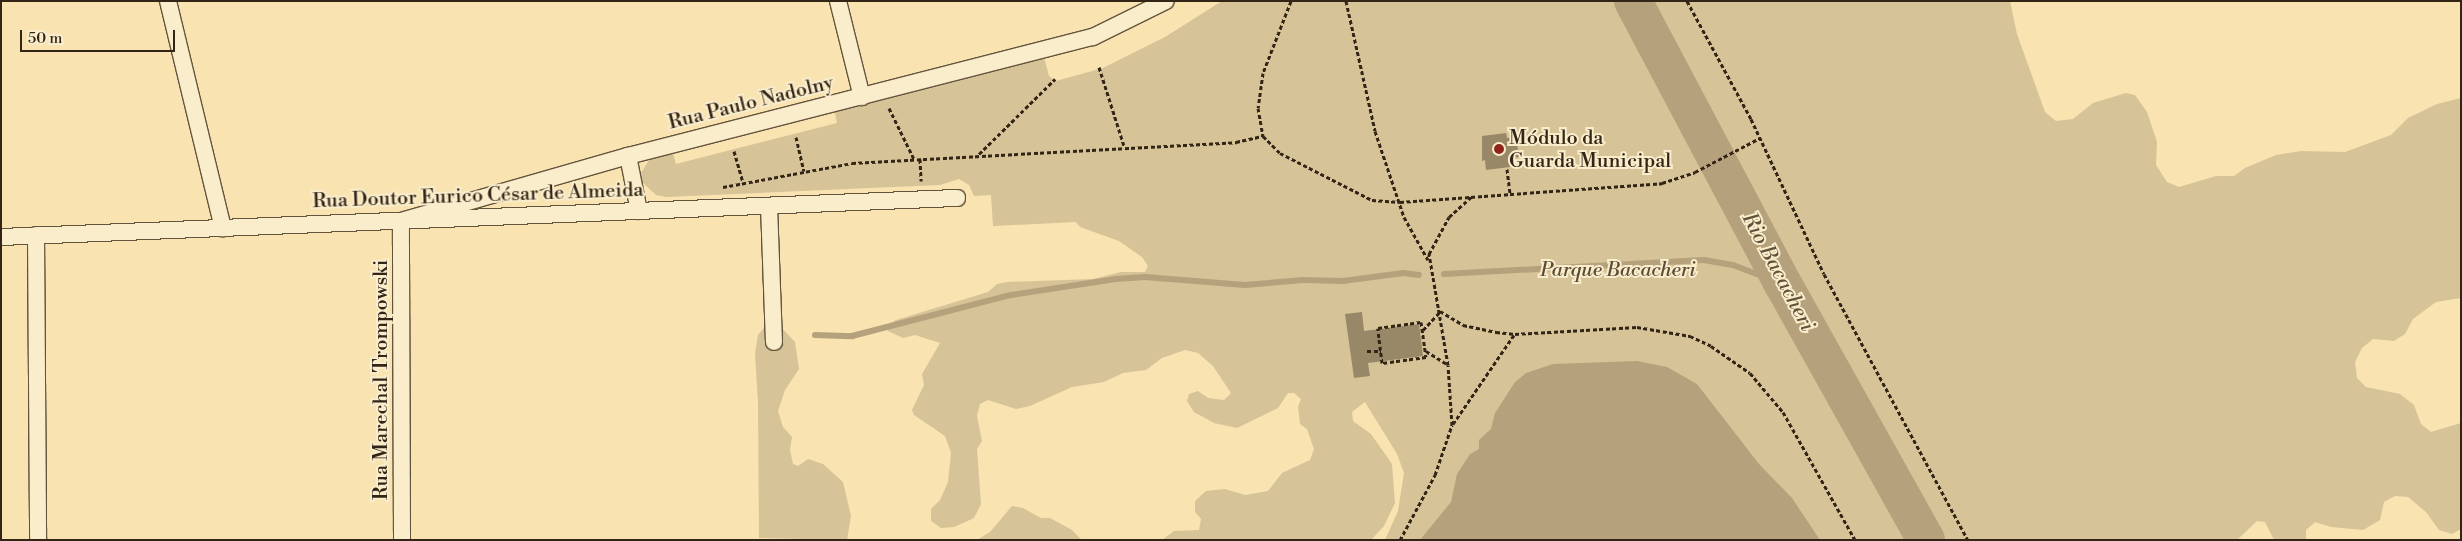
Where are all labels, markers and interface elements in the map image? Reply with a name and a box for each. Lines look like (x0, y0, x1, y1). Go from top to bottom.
scale bar (22, 20, 178, 52)
text: 50 m (28, 29, 62, 48)
street label: Rua Paulo Nadolny (666, 71, 836, 135)
place label: Módulo da Guarda Municipal (1509, 126, 1671, 173)
marker: Módulo da Guarda Municipal (1493, 143, 1505, 155)
street label: Rua Doutor Eurico César de Almeida (312, 178, 644, 214)
water label: Rio Bacacheri (1736, 208, 1820, 336)
park label: Parque Bacacheri (1540, 258, 1696, 282)
street label: Rua Marechal Trompowski (369, 260, 393, 500)

